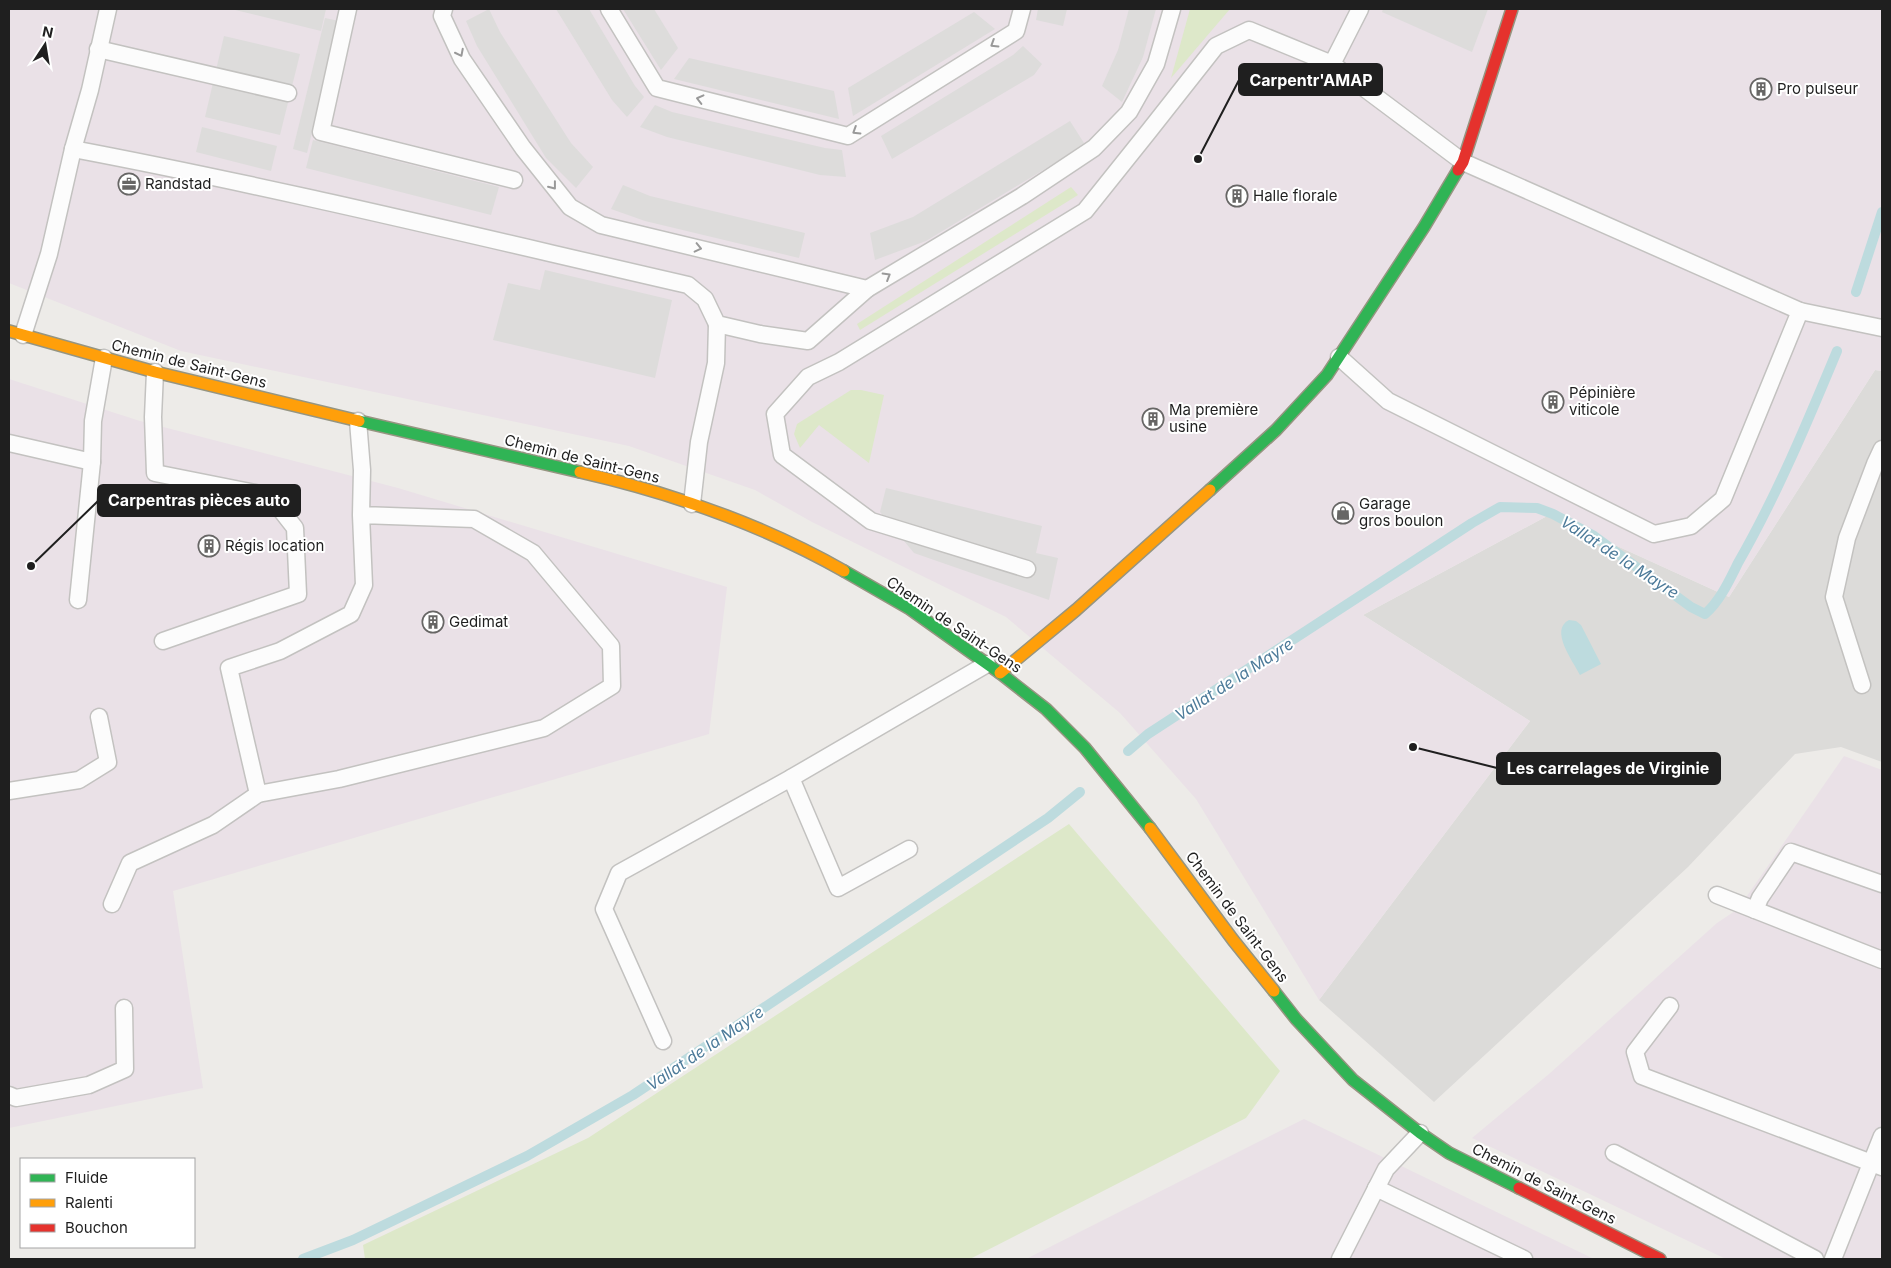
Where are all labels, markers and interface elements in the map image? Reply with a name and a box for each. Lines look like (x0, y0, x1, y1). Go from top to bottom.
north arrow (20, 20, 70, 70)
text: N (41, 22, 55, 41)
one-way arrow (991, 38, 1000, 48)
one-way arrow (454, 48, 464, 57)
callout: Carpentr'AMAP (1239, 64, 1382, 95)
text: Carpentr'AMAP (1249, 70, 1373, 90)
building icon: Pro pulseur (1749, 77, 1773, 101)
place label: Pro pulseur (1777, 79, 1858, 98)
one-way arrow (695, 94, 704, 105)
one-way arrow (853, 124, 862, 134)
office icon: Randstad (117, 172, 141, 196)
place label: Randstad (145, 174, 212, 193)
one-way arrow (548, 180, 556, 189)
building icon: Halle florale (1225, 184, 1249, 208)
place label: Halle florale (1253, 186, 1337, 205)
one-way arrow (694, 242, 703, 253)
one-way arrow (882, 273, 891, 283)
street label: Chemin de Saint-Gens (110, 335, 269, 392)
place label: Pépinière viticole (1569, 383, 1635, 419)
building icon: Pépinière viticole (1541, 390, 1565, 414)
place label: Ma première usine (1169, 400, 1258, 436)
building icon: Ma première usine (1141, 407, 1165, 431)
street label: Chemin de Saint-Gens (503, 430, 662, 487)
callout: Carpentras pièces auto (98, 485, 300, 516)
text: Carpentras pièces auto (108, 490, 290, 510)
place label: Garage gros boulon (1359, 494, 1443, 530)
shop icon: Garage gros boulon (1331, 501, 1355, 525)
water label: Vallat de la Mayre (1557, 511, 1683, 603)
building icon: Régis location (197, 534, 221, 558)
place label: Régis location (225, 536, 324, 555)
street label: Chemin de Saint-Gens (883, 572, 1026, 677)
building icon: Gedimat (421, 610, 445, 634)
place label: Gedimat (449, 612, 508, 631)
water label: Vallat de la Mayre (1171, 633, 1297, 725)
callout: Les carrelages de Virginie (1497, 753, 1720, 784)
text: Les carrelages de Virginie (1507, 758, 1709, 778)
street label: Chemin de Saint-Gens (1182, 847, 1293, 986)
water label: Vallat de la Mayre (643, 1001, 767, 1095)
street label: Chemin de Saint-Gens (1469, 1139, 1620, 1228)
legend (20, 1158, 195, 1248)
text: Fluide (65, 1168, 108, 1187)
text: Ralenti (65, 1193, 113, 1212)
text: Bouchon (65, 1218, 128, 1237)

